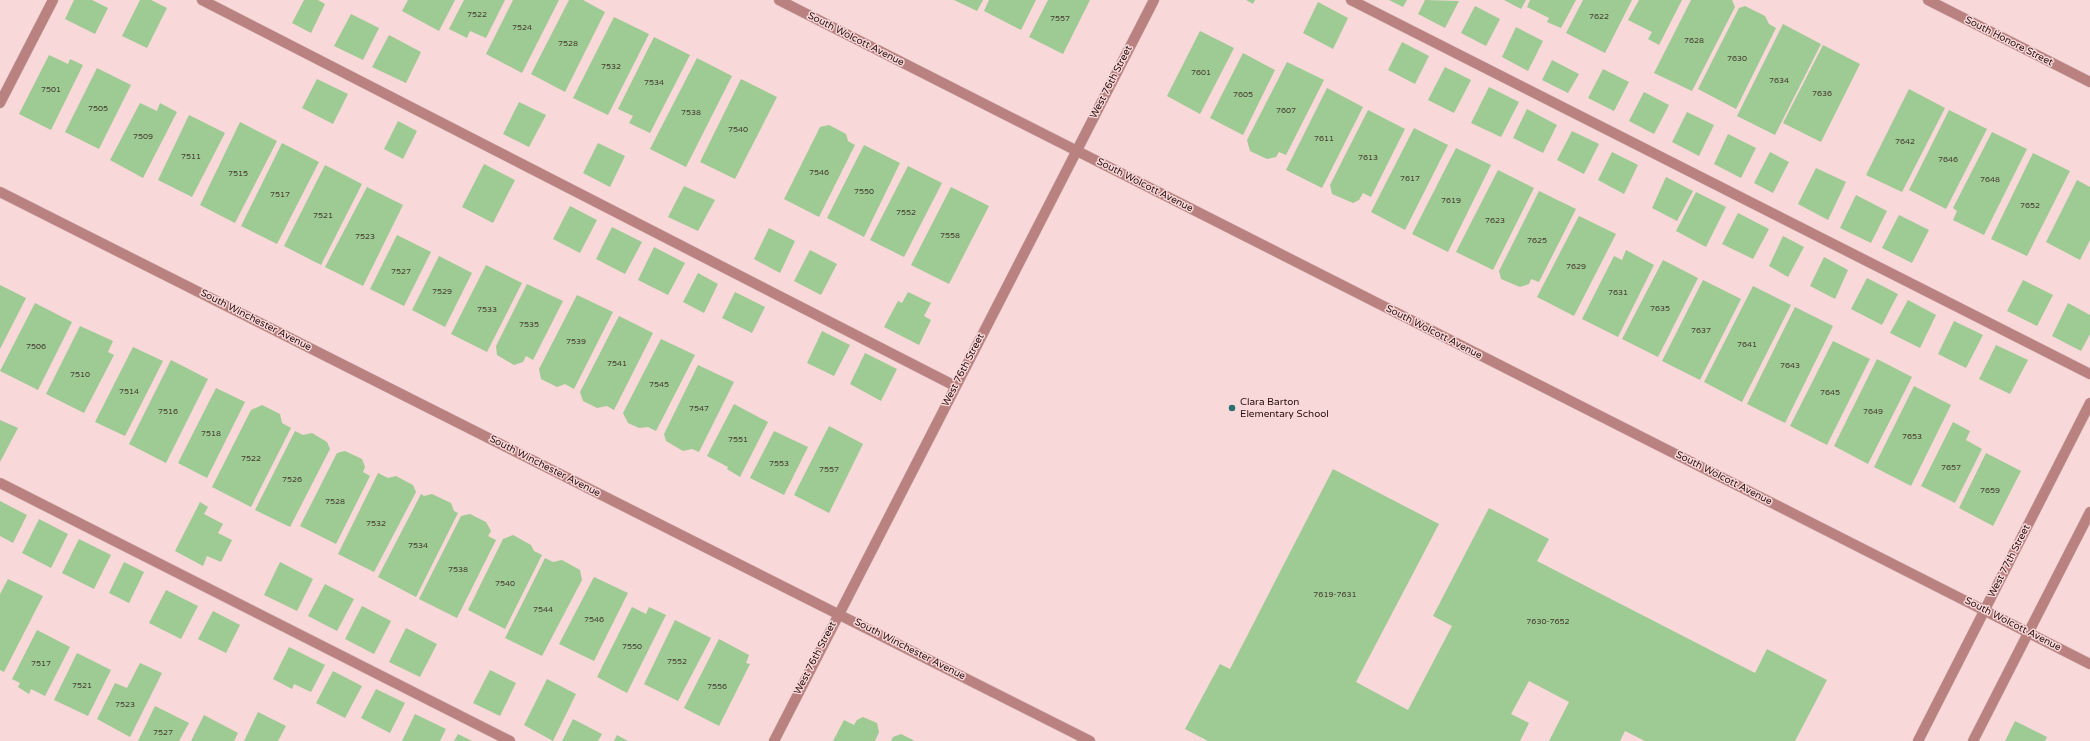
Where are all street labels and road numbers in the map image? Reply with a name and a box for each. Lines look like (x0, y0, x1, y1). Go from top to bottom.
street label: South Wolcott Avenue (806, 9, 906, 69)
street label: South Honore Street (1963, 14, 2055, 68)
street label: West 76th Street (1087, 43, 1135, 120)
street label: South Wolcott Avenue (1095, 155, 1195, 215)
street label: South Winchester Avenue (199, 287, 314, 353)
street label: South Wolcott Avenue (1384, 302, 1484, 362)
street label: West 76th Street (939, 331, 987, 408)
street label: South Winchester Avenue (488, 433, 603, 499)
street label: South Wolcott Avenue (1674, 448, 1774, 508)
street label: West 77th Street (1985, 522, 2033, 599)
street label: South Wolcott Avenue (1963, 594, 2063, 654)
street label: South Winchester Avenue (853, 616, 968, 682)
street label: West 76th Street (791, 619, 839, 696)

